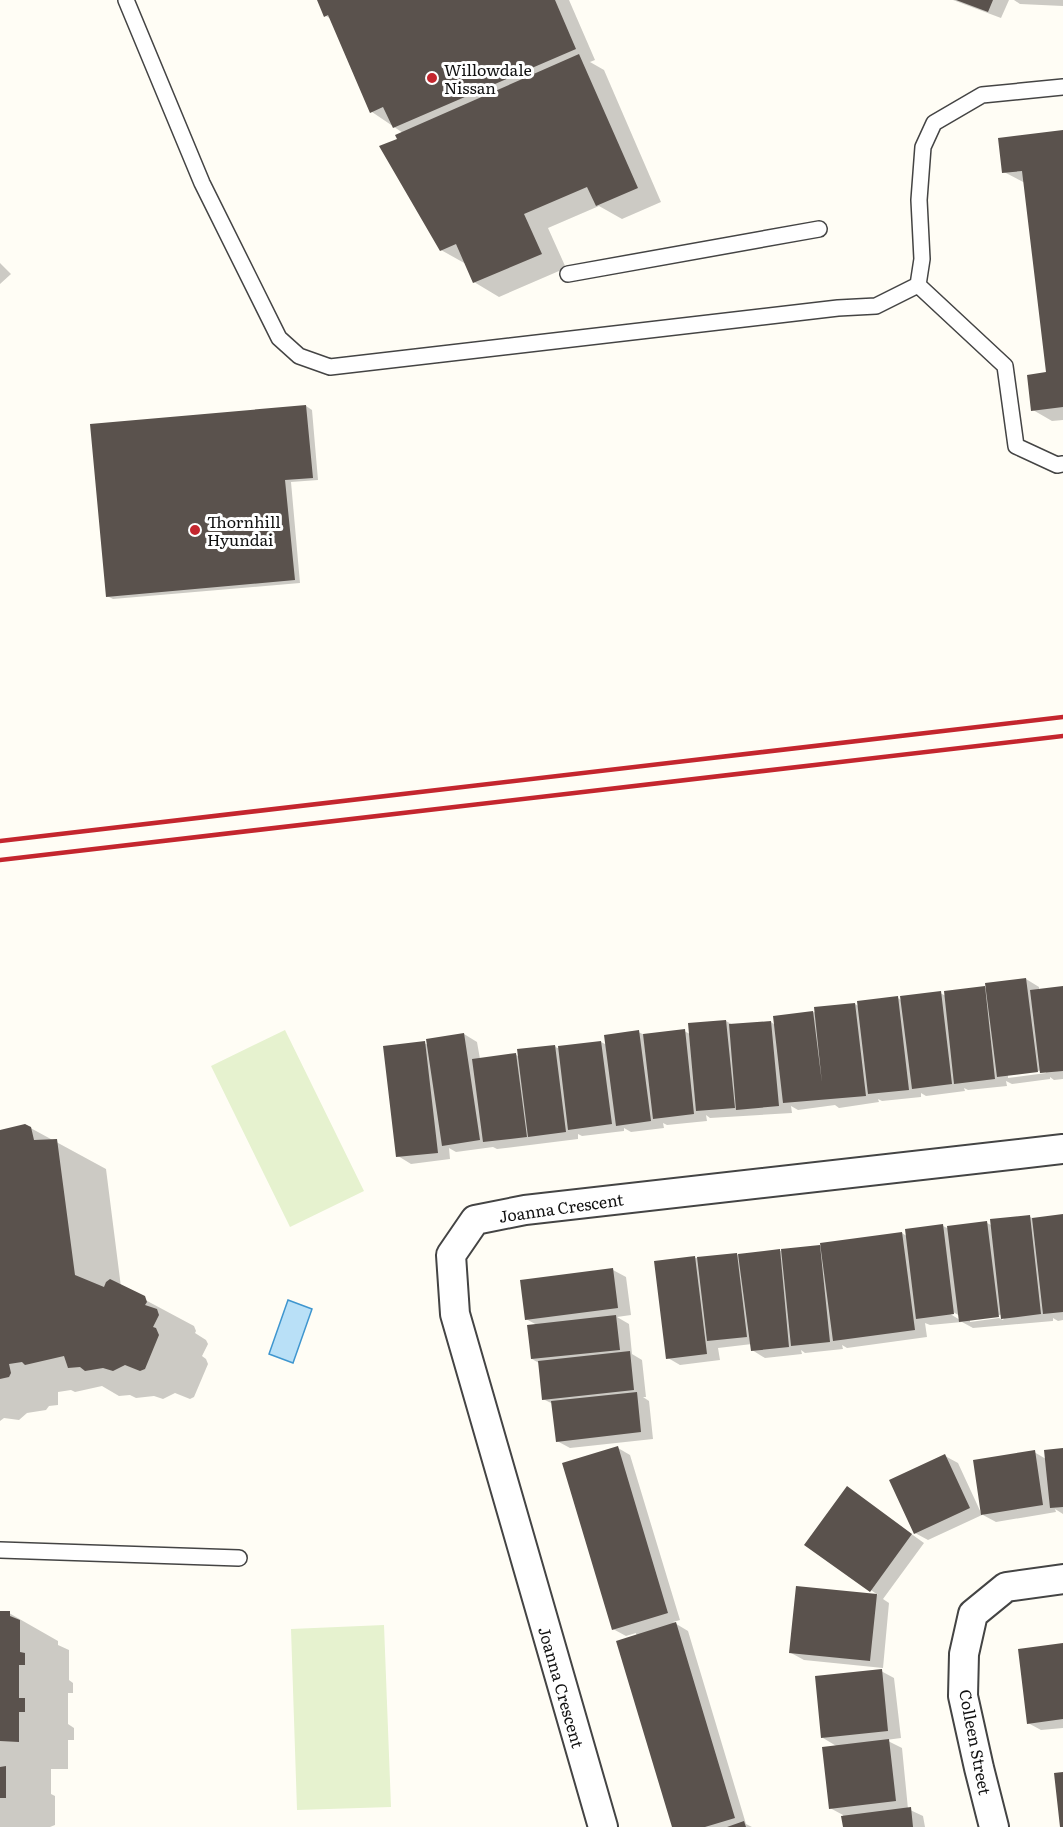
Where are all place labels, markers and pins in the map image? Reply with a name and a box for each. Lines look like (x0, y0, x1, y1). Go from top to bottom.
place label: Willowdale Nissan (444, 57, 532, 99)
marker: Willowdale Nissan (425, 71, 439, 85)
place label: Thornhill Hyundai (207, 509, 281, 551)
marker: Thornhill Hyundai (188, 523, 202, 537)

